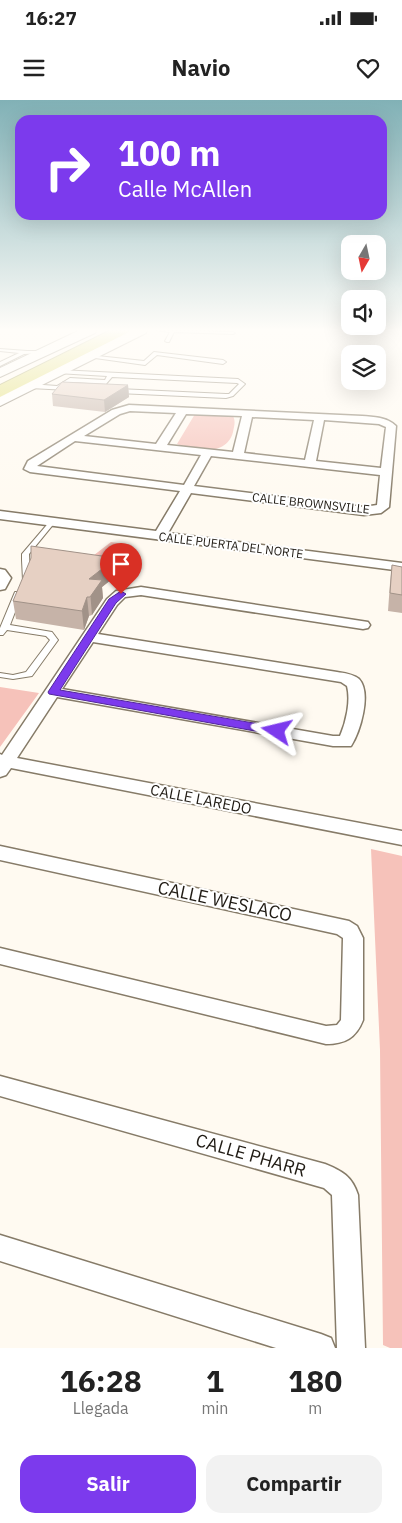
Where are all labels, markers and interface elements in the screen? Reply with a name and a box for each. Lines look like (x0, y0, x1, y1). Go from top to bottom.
text: 16:27 (25, 6, 77, 30)
text: Navio (172, 53, 230, 82)
icon: menu (20, 54, 48, 82)
icon: heart (354, 54, 382, 82)
text: 100 m (118, 130, 221, 176)
icon: right (35, 135, 100, 200)
text: Calle McAllen (118, 174, 252, 203)
north arrow (341, 235, 386, 280)
map controls (341, 235, 386, 390)
button: sound (341, 290, 386, 335)
button: layers (341, 345, 386, 390)
street label: CALLE BROWNSVILLE (251, 489, 371, 517)
street label: CALLE PUERTA DEL NORTE (158, 529, 304, 561)
pin (100, 543, 142, 594)
icon: arrive (107, 550, 135, 578)
position arrow (250, 704, 302, 756)
street label: CALLE LAREDO (149, 780, 253, 818)
street label: CALLE WESLACO (156, 876, 294, 926)
street label: CALLE PHARR (193, 1128, 309, 1182)
text: 16:28 (60, 1361, 142, 1400)
text: 1 (206, 1361, 224, 1400)
text: 180 (288, 1361, 342, 1400)
text: Llegada (73, 1398, 129, 1418)
text: min (201, 1398, 228, 1418)
text: m (308, 1398, 322, 1418)
button: Salir (20, 1455, 196, 1513)
button: Compartir (206, 1455, 382, 1513)

